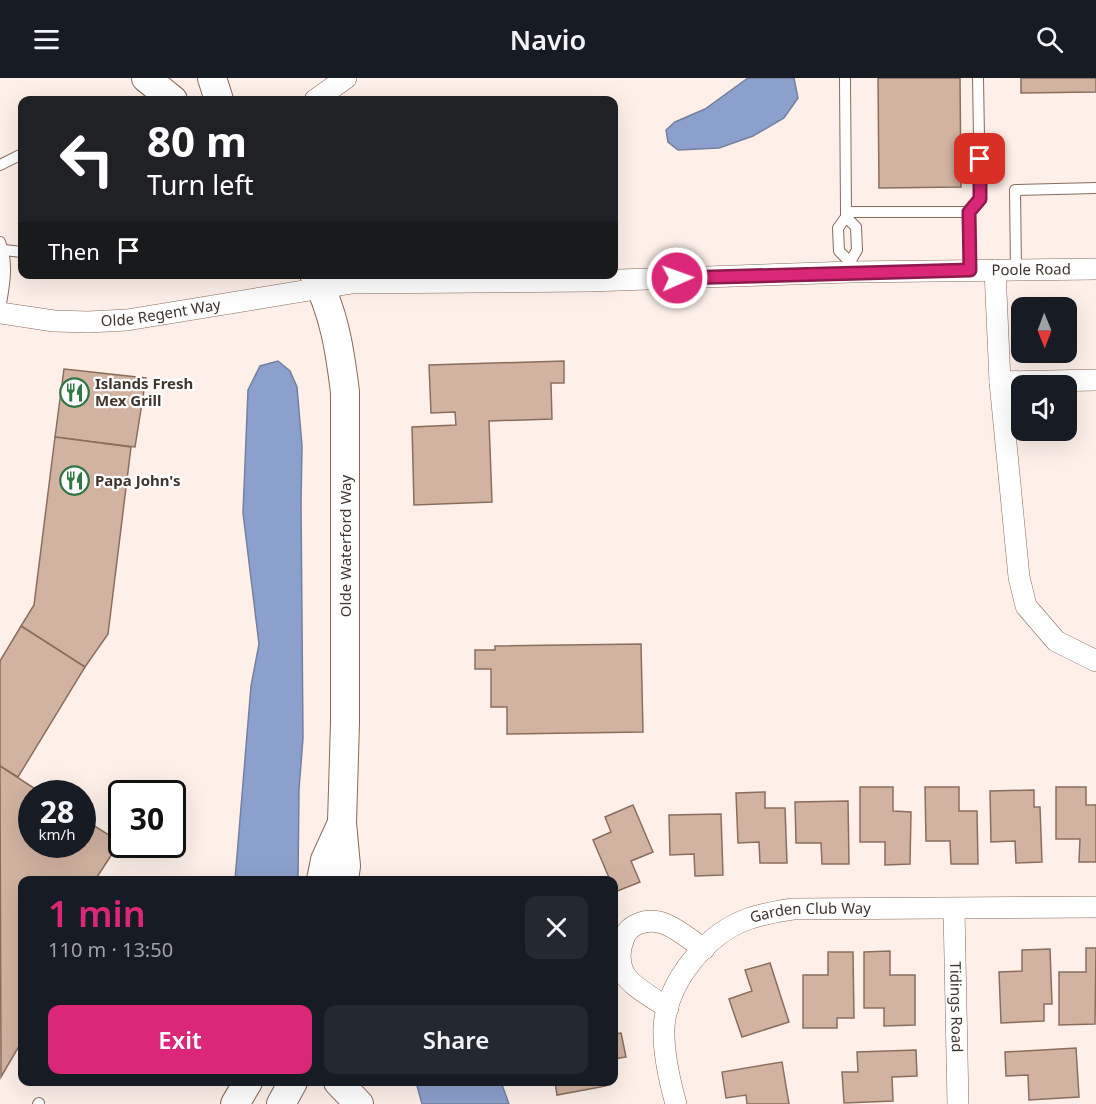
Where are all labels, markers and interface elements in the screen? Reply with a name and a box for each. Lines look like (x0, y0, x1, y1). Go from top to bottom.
text: Navio (510, 21, 586, 58)
icon: menu (30, 23, 63, 56)
icon: search (1033, 23, 1066, 56)
text: 80 m (147, 112, 247, 169)
icon: left (48, 120, 126, 198)
pin (954, 133, 1005, 184)
icon: arrive (963, 142, 996, 175)
text: Turn left (147, 166, 253, 203)
icon: arrive (112, 234, 145, 267)
text: Then (48, 236, 100, 266)
position arrow (645, 246, 709, 310)
street label: Poole Road (991, 258, 1071, 279)
street label: Olde Regent Way (100, 294, 222, 330)
north arrow (1011, 297, 1077, 363)
map controls (1011, 297, 1077, 441)
place label: Islands Fresh Mex Grill (95, 373, 193, 410)
button: sound (1011, 375, 1077, 441)
restaurant icon: Islands Fresh Mex Grill (58, 377, 90, 409)
restaurant icon: Papa John's (58, 465, 90, 497)
place label: Papa John's (95, 470, 180, 490)
street label: Olde Waterford Way (335, 475, 355, 617)
speed limit sign: 30 (108, 780, 186, 858)
text: 28 (40, 791, 74, 832)
text: km/h (39, 824, 75, 844)
text: 1 min (48, 889, 146, 938)
button: close (525, 896, 588, 959)
street label: Garden Club Way (747, 897, 871, 927)
text: 110 m · 13:50 (48, 936, 173, 963)
street label: Tidings Road (946, 961, 968, 1053)
button: Exit (48, 1005, 312, 1074)
button: Share (324, 1005, 588, 1074)

